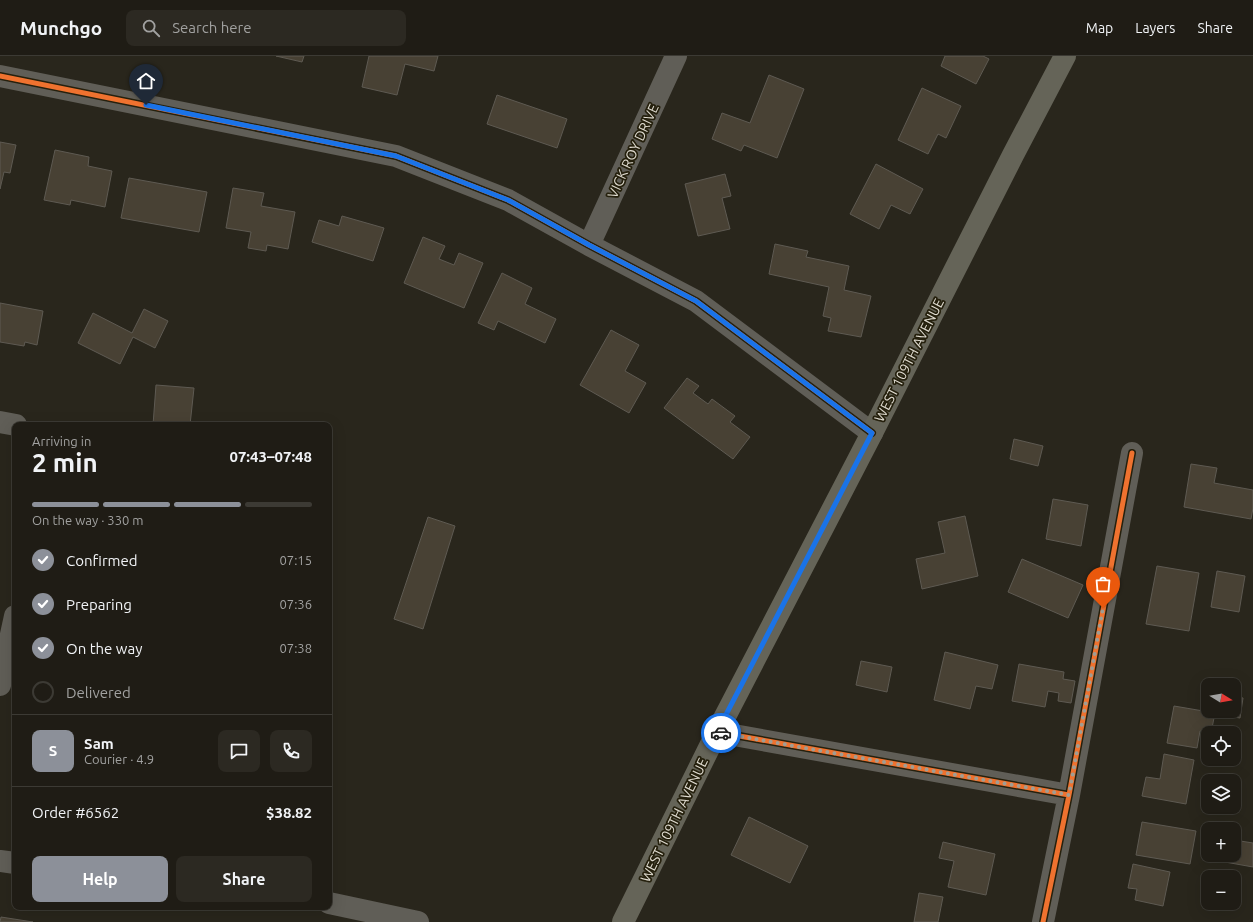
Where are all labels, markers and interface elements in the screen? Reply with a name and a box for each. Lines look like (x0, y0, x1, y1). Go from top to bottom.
search box (126, 10, 406, 46)
text: Munchgo (20, 17, 102, 39)
icon: search (140, 17, 162, 39)
text: Search here (172, 19, 252, 36)
text: Map (1086, 20, 1113, 36)
text: Layers (1135, 20, 1175, 36)
text: Share (1197, 20, 1233, 36)
pin (129, 64, 163, 105)
icon: home (135, 70, 157, 92)
street label: VICK ROY DRIVE (604, 101, 662, 201)
street label: WEST 109TH AVENUE (871, 296, 947, 424)
text: Arriving in (32, 434, 91, 448)
text: 2 min (32, 448, 98, 477)
text: 07:43–07:48 (229, 448, 312, 465)
text: On the way · 330 m (32, 513, 144, 527)
icon: check (32, 549, 54, 571)
text: Confirmed (66, 552, 138, 569)
text: 07:15 (279, 553, 312, 567)
pin (1086, 567, 1120, 608)
icon: bag (1092, 573, 1114, 595)
icon: check (32, 593, 54, 615)
text: Preparing (66, 596, 132, 613)
text: 07:36 (279, 597, 312, 611)
icon: check (32, 637, 54, 659)
text: On the way (66, 640, 142, 657)
text: 07:38 (279, 641, 312, 655)
north arrow (1201, 678, 1241, 718)
map controls (1201, 678, 1241, 910)
text: Delivered (66, 684, 131, 701)
courier (701, 713, 741, 753)
icon: car (710, 722, 732, 744)
button: locate (1201, 726, 1241, 766)
button: chat (218, 730, 260, 772)
button: phone (270, 730, 312, 772)
text: Sam (84, 735, 114, 752)
text: S (49, 742, 57, 759)
text: Courier · 4.9 (84, 752, 154, 766)
street label: WEST 109TH AVENUE (637, 755, 711, 885)
button: layers (1201, 774, 1241, 814)
text: Order #6562 (32, 804, 119, 821)
text: $38.82 (266, 804, 312, 821)
button: + (1201, 822, 1241, 862)
button: Help (32, 856, 168, 902)
button: Share (176, 856, 312, 902)
button: − (1201, 870, 1241, 910)

